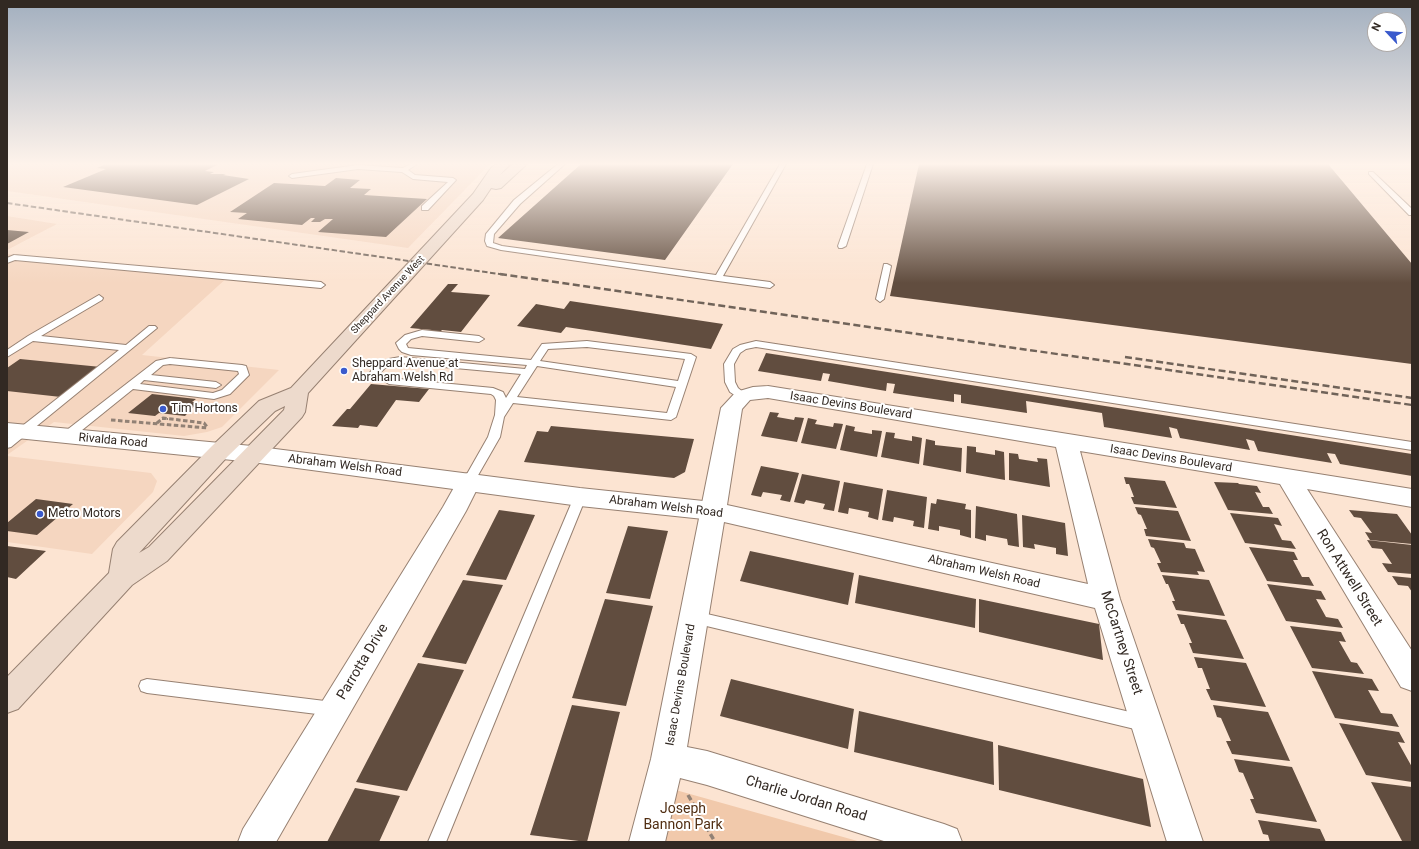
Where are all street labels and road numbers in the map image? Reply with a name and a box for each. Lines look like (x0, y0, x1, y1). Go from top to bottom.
street label: Sheppard Avenue West (349, 253, 427, 337)
street label: Isaac Devins Boulevard (789, 389, 913, 423)
street label: Rivalda Road (78, 431, 148, 451)
street label: Isaac Devins Boulevard (1109, 442, 1233, 476)
street label: Abraham Welsh Road (287, 452, 403, 480)
street label: Abraham Welsh Road (608, 493, 724, 521)
street label: Ron Attwell Street (1312, 526, 1386, 630)
street label: Abraham Welsh Road (927, 552, 1041, 592)
street label: McCartney Street (1096, 589, 1146, 697)
street label: Parrotta Drive (334, 621, 392, 703)
street label: Isaac Devins Boulevard (663, 623, 699, 747)
street label: Charlie Jordan Road (743, 773, 869, 825)

